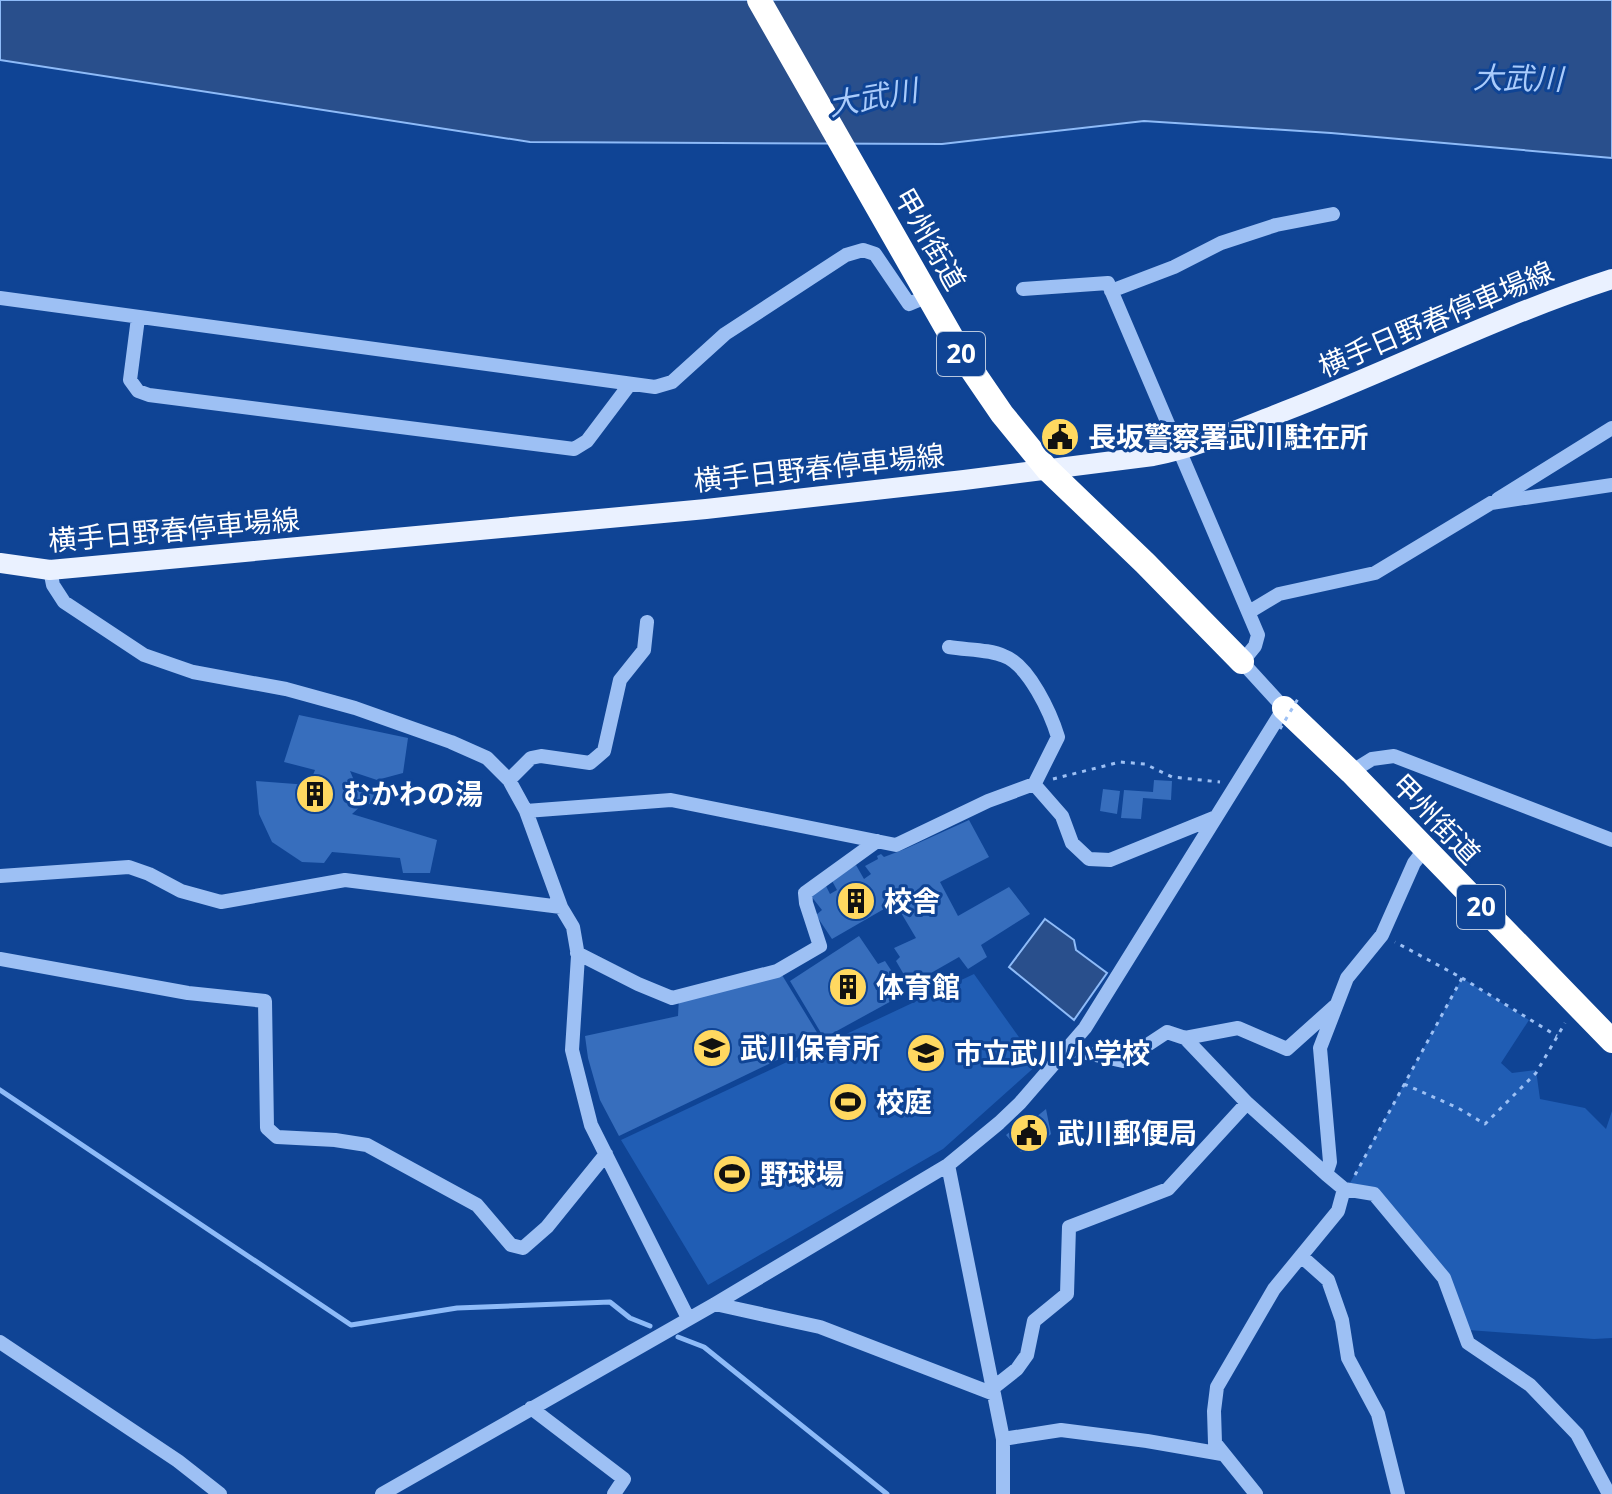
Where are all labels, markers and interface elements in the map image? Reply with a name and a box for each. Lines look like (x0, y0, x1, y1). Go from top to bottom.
water label: 大武川 (1473, 56, 1566, 99)
water label: 大武川 (825, 68, 924, 125)
street label: 甲州街道 (886, 180, 975, 297)
street label: 横手日野春停車場線 (1312, 251, 1559, 385)
road number: 20 (937, 332, 985, 376)
public building icon: 長坂警察署武川駐在所 (1039, 416, 1081, 458)
place label: 長坂警察署武川駐在所 (1088, 417, 1368, 455)
street label: 横手日野春停車場線 (692, 435, 946, 499)
street label: 横手日野春停車場線 (47, 499, 301, 559)
street label: 甲州街道 (1384, 765, 1489, 872)
building icon: むかわの湯 (294, 773, 336, 815)
place label: むかわの湯 (343, 774, 483, 812)
building icon: 校舎 (835, 880, 877, 922)
place label: 校舎 (884, 881, 940, 919)
road number: 20 (1457, 885, 1505, 929)
building icon: 体育館 (827, 966, 869, 1008)
place label: 体育館 (876, 967, 960, 1005)
school or university icon: 武川保育所 (691, 1027, 733, 1069)
place label: 武川保育所 (740, 1028, 880, 1066)
school or university icon: 市立武川小学校 (905, 1032, 947, 1074)
place label: 市立武川小学校 (954, 1033, 1150, 1071)
sports icon: 校庭 (827, 1081, 869, 1123)
place label: 校庭 (876, 1082, 932, 1120)
public building icon: 武川郵便局 (1008, 1112, 1050, 1154)
place label: 武川郵便局 (1057, 1113, 1197, 1151)
sports icon: 野球場 (711, 1153, 753, 1195)
place label: 野球場 (760, 1154, 844, 1192)

